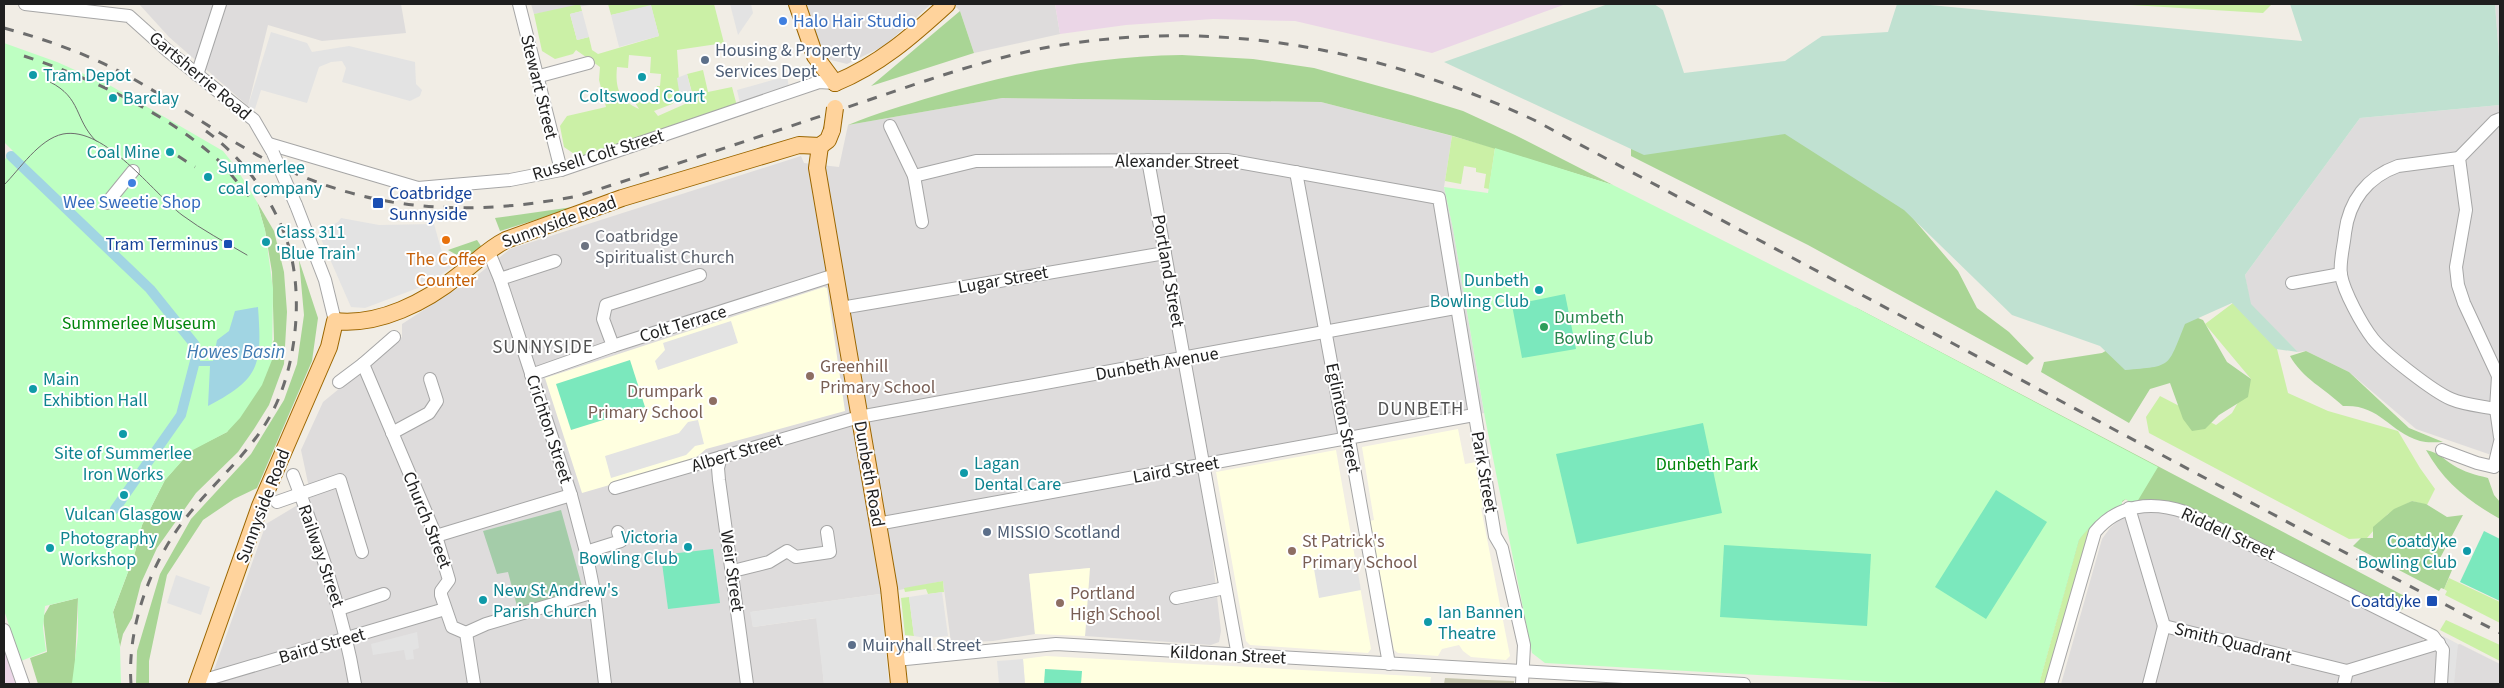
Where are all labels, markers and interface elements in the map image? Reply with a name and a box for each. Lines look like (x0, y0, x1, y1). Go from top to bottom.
place label: Halo Hair Studio (793, 9, 916, 34)
marker: Halo Hair Studio (777, 15, 789, 27)
street label: Gartsherrie Road (143, 26, 257, 126)
street label: Stewart Street (514, 32, 564, 142)
place label: Housing & Property Services Dept (715, 38, 862, 84)
marker: Housing & Property Services Dept (699, 54, 711, 66)
place label: Tram Depot (43, 63, 131, 88)
marker: Tram Depot (27, 69, 39, 81)
marker: Coltswood Court (636, 71, 648, 83)
place label: Coltswood Court (579, 84, 705, 109)
place label: Barclay (123, 86, 180, 111)
marker: Barclay (107, 92, 119, 104)
street label: Russell Colt Street (529, 123, 667, 187)
place label: Coal Mine (87, 140, 160, 165)
marker: Coal Mine (164, 146, 176, 158)
street label: Alexander Street (1115, 148, 1239, 176)
place label: Summerlee coal company (218, 155, 323, 201)
marker: Summerlee coal company (202, 171, 214, 183)
marker: Wee Sweetie Shop (126, 177, 138, 189)
place label: Coatbridge Sunnyside (389, 181, 472, 227)
place label: Wee Sweetie Shop (63, 190, 201, 215)
street label: Sunnyside Road (498, 190, 620, 254)
marker: Coatbridge Sunnyside (371, 196, 385, 210)
street label: Portland Street (1146, 213, 1190, 329)
place label: Class 311 'Blue Train' (276, 220, 360, 266)
place label: Coatbridge Spiritualist Church (595, 224, 734, 270)
place label: Tram Terminus (106, 232, 218, 257)
marker: The Coffee Counter (440, 234, 452, 246)
marker: Class 311 'Blue Train' (260, 236, 272, 248)
marker: Tram Terminus (222, 238, 234, 250)
marker: Coatbridge Spiritualist Church (579, 240, 591, 252)
place label: The Coffee Counter (406, 247, 486, 293)
street label: Lugar Street (956, 260, 1050, 300)
place label: Dunbeth Bowling Club (1430, 268, 1529, 314)
marker: Dunbeth Bowling Club (1533, 284, 1545, 296)
street label: Colt Terrace (637, 299, 730, 349)
place label: Dumbeth Bowling Club (1554, 305, 1653, 351)
park label: Summerlee Museum (62, 311, 216, 336)
marker: Dumbeth Bowling Club (1538, 321, 1550, 333)
district label: SUNNYSIDE (492, 334, 594, 361)
water label: Howes Basin (187, 339, 285, 366)
street label: Dunbeth Avenue (1094, 341, 1220, 387)
place label: Greenhill Primary School (820, 354, 935, 400)
street label: Eglinton Street (1319, 361, 1367, 475)
place label: Main Exhibtion Hall (43, 367, 148, 413)
marker: Greenhill Primary School (804, 370, 816, 382)
street label: Crichton Street (520, 371, 578, 487)
place label: Drumpark Primary School (588, 379, 703, 425)
marker: Main Exhibtion Hall (27, 383, 39, 395)
marker: Drumpark Primary School (707, 395, 719, 407)
district label: DUNBETH (1378, 396, 1465, 423)
street label: Dunbeth Road (847, 419, 891, 529)
street label: Albert Street (688, 427, 786, 479)
marker: Site of Summerlee Iron Works (117, 428, 129, 440)
street label: Park Street (1465, 429, 1503, 515)
place label: Site of Summerlee Iron Works (54, 441, 192, 487)
street label: Sunnyside Road (230, 445, 296, 567)
street label: Laird Street (1131, 450, 1221, 490)
place label: Lagan Dental Care (974, 451, 1061, 497)
park label: Dunbeth Park (1656, 452, 1758, 477)
marker: Lagan Dental Care (958, 467, 970, 479)
street label: Church Street (396, 468, 458, 572)
marker: Vulcan Glasgow (118, 489, 130, 501)
street label: Railway Street (292, 501, 350, 611)
street label: Riddell Street (2177, 501, 2279, 567)
place label: Vulcan Glasgow (65, 502, 183, 527)
place label: MISSIO Scotland (997, 520, 1121, 545)
place label: Victoria Bowling Club (579, 525, 678, 571)
place label: Photography Workshop (60, 526, 158, 572)
marker: MISSIO Scotland (981, 526, 993, 538)
street label: Weir Street (714, 528, 750, 614)
place label: St Patrick's Primary School (1302, 529, 1417, 575)
place label: Coatdyke Bowling Club (2358, 529, 2457, 575)
marker: Victoria Bowling Club (682, 541, 694, 553)
marker: Photography Workshop (44, 542, 56, 554)
marker: St Patrick's Primary School (1286, 545, 1298, 557)
marker: Coatdyke Bowling Club (2461, 545, 2473, 557)
place label: New St Andrew's Parish Church (493, 578, 618, 624)
place label: Portland High School (1070, 581, 1160, 627)
place label: Coatdyke (2351, 589, 2421, 614)
marker: New St Andrew's Parish Church (477, 594, 489, 606)
marker: Coatdyke (2425, 594, 2439, 608)
marker: Portland High School (1054, 597, 1066, 609)
place label: Ian Bannen Theatre (1438, 600, 1523, 646)
marker: Ian Bannen Theatre (1422, 616, 1434, 628)
street label: Smith Quadrant (2172, 616, 2294, 670)
street label: Baird Street (276, 622, 368, 670)
place label: Muiryhall Street (862, 633, 981, 658)
marker: Muiryhall Street (846, 639, 858, 651)
street label: Kildonan Street (1169, 639, 1287, 671)

